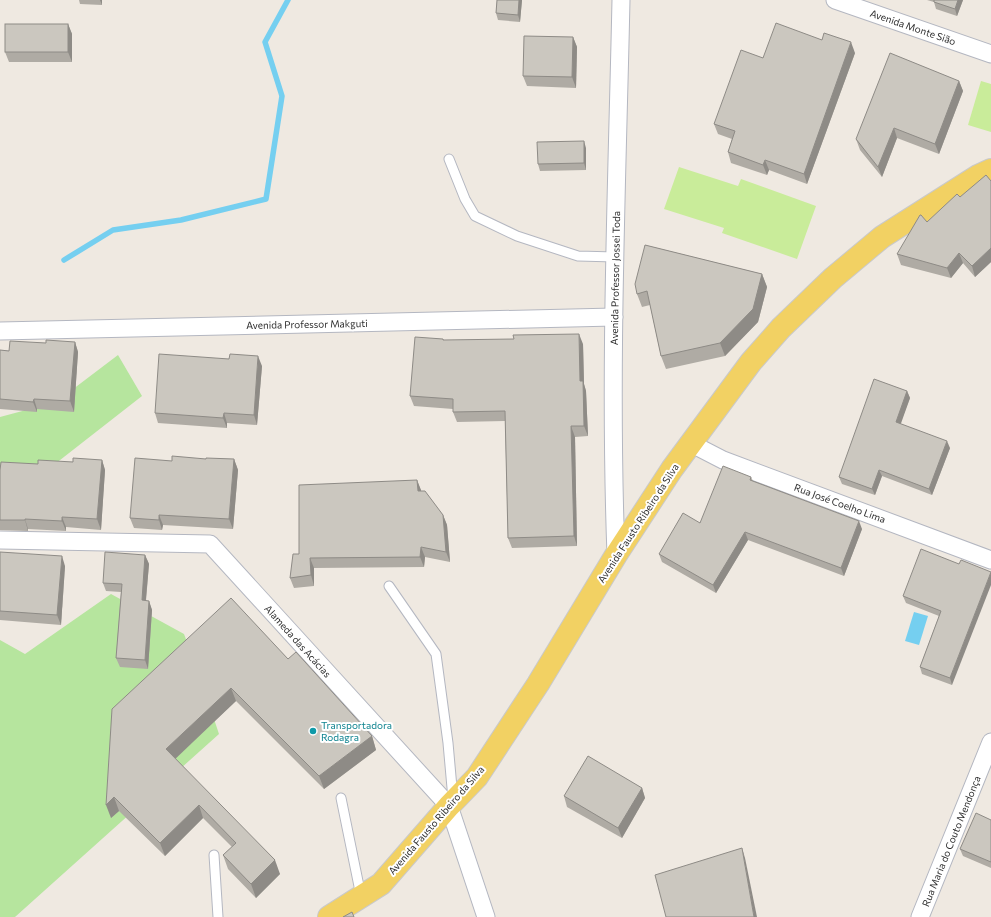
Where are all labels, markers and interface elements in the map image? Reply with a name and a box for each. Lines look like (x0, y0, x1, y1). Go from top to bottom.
street label: Avenida Monte Sião (868, 7, 958, 47)
street label: Avenida Professor Jossei Toda (608, 211, 622, 345)
street label: Avenida Professor Makguti (246, 317, 368, 331)
street label: Avenida Fausto Ribeiro da Silva (595, 461, 681, 585)
street label: Rua José Coelho Lima (793, 481, 887, 525)
street label: Alameda das Acácias (262, 602, 334, 680)
place label: Transportadora Rodagra (321, 719, 392, 743)
marker: Transportadora Rodagra (308, 726, 318, 736)
street label: Avenida Fausto Ribeiro da Silva (386, 763, 486, 877)
street label: Rua Maria do Couto Mendonça (919, 774, 983, 908)

